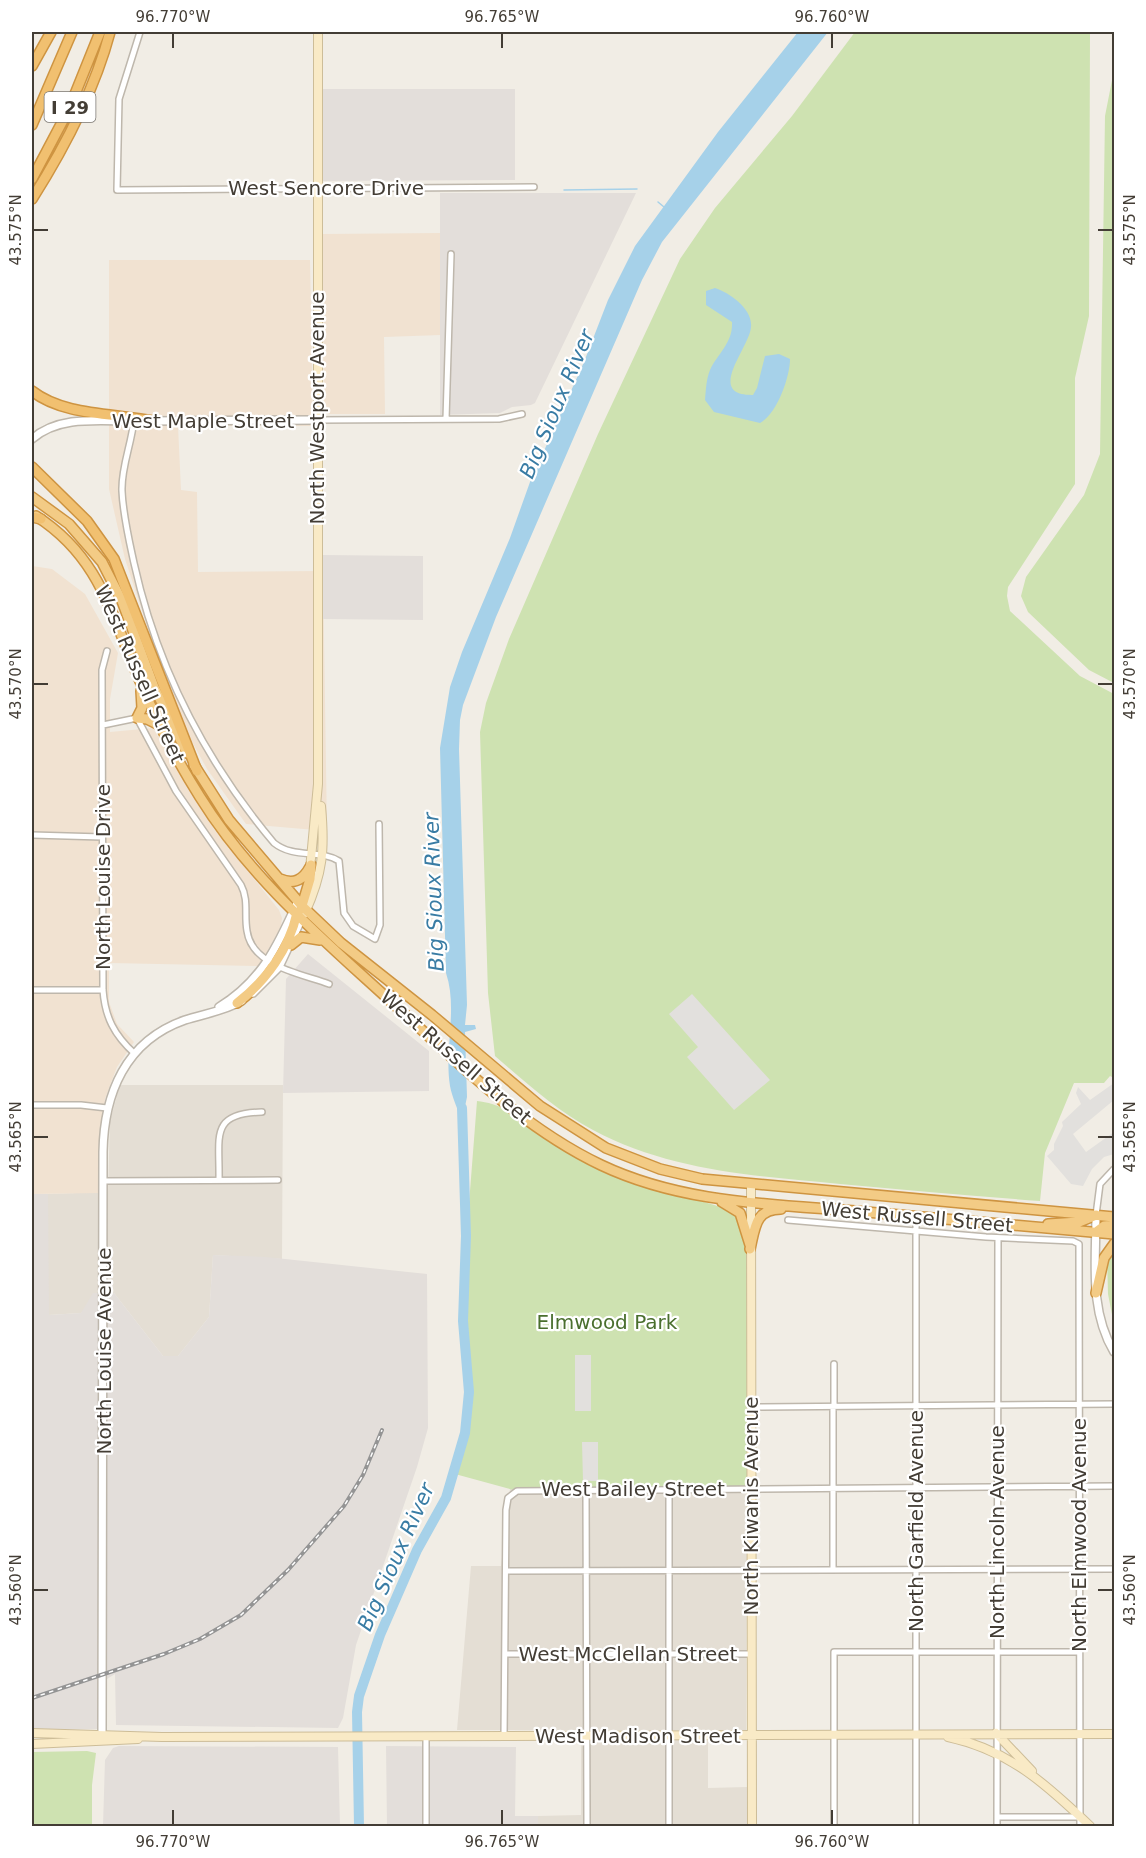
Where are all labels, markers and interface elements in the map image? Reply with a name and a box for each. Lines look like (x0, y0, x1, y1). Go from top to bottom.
text: 96.770°W (136, 8, 211, 26)
text: 96.765°W (465, 8, 540, 26)
text: 96.760°W (795, 8, 870, 26)
road number: I 29 (44, 92, 96, 122)
street label: West Sencore Drive (228, 176, 424, 200)
text: 43.575°N (7, 194, 25, 266)
text: 43.575°N (1121, 194, 1139, 266)
street label: North Westport Avenue (305, 291, 329, 525)
water label: Big Sioux River (515, 325, 600, 482)
street label: West Maple Street (112, 409, 295, 433)
street label: West Russell Street (90, 581, 190, 767)
text: 43.570°N (7, 648, 25, 720)
text: 43.570°N (1121, 648, 1139, 720)
street label: North Louise Drive (91, 784, 115, 970)
water label: Big Sioux River (419, 811, 449, 972)
street label: West Russell Street (375, 985, 537, 1129)
text: 43.565°N (7, 1101, 25, 1173)
text: 43.565°N (1121, 1101, 1139, 1173)
street label: West Russell Street (820, 1197, 1014, 1237)
street label: North Louise Avenue (92, 1248, 116, 1454)
park label: Elmwood Park (537, 1310, 678, 1334)
street label: North Kiwanis Avenue (739, 1397, 763, 1615)
street label: North Garfield Avenue (904, 1410, 928, 1632)
street label: North Elmwood Avenue (1067, 1418, 1091, 1652)
street label: North Lincoln Avenue (985, 1425, 1009, 1639)
street label: West Bailey Street (541, 1477, 725, 1501)
water label: Big Sioux River (353, 1478, 440, 1635)
text: 43.560°N (7, 1554, 25, 1626)
text: 43.560°N (1121, 1554, 1139, 1626)
street label: West McClellan Street (519, 1642, 738, 1666)
street label: West Madison Street (535, 1724, 741, 1748)
text: 96.770°W (136, 1833, 211, 1851)
text: 96.765°W (465, 1833, 540, 1851)
text: 96.760°W (795, 1833, 870, 1851)

